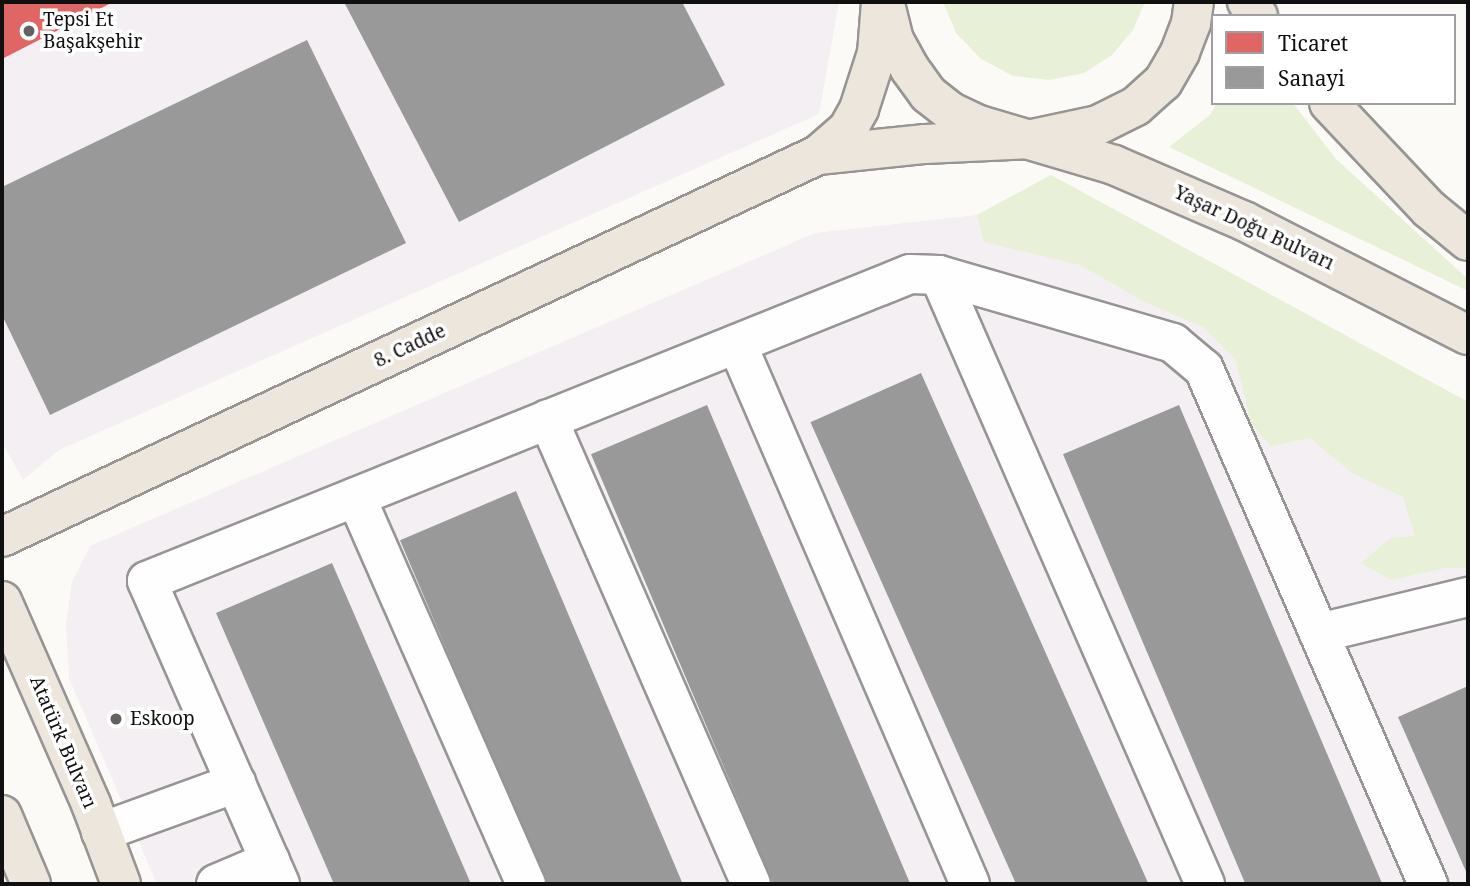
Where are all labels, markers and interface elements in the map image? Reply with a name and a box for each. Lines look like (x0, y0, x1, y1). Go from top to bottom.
place label: Tepsi Et Başakşehir (43, 9, 142, 53)
legend (1211, 14, 1456, 105)
marker: Tepsi Et Başakşehir (21, 23, 37, 39)
text: Ticaret (1278, 29, 1348, 57)
text: Sanayi (1278, 64, 1345, 92)
street label: Yaşar Doğu Bulvarı (1170, 181, 1338, 275)
street label: 8. Cadde (371, 320, 449, 372)
street label: Atatürk Bulvarı (25, 672, 101, 812)
place label: Eskoop (130, 708, 195, 730)
marker: Eskoop (108, 711, 124, 727)

